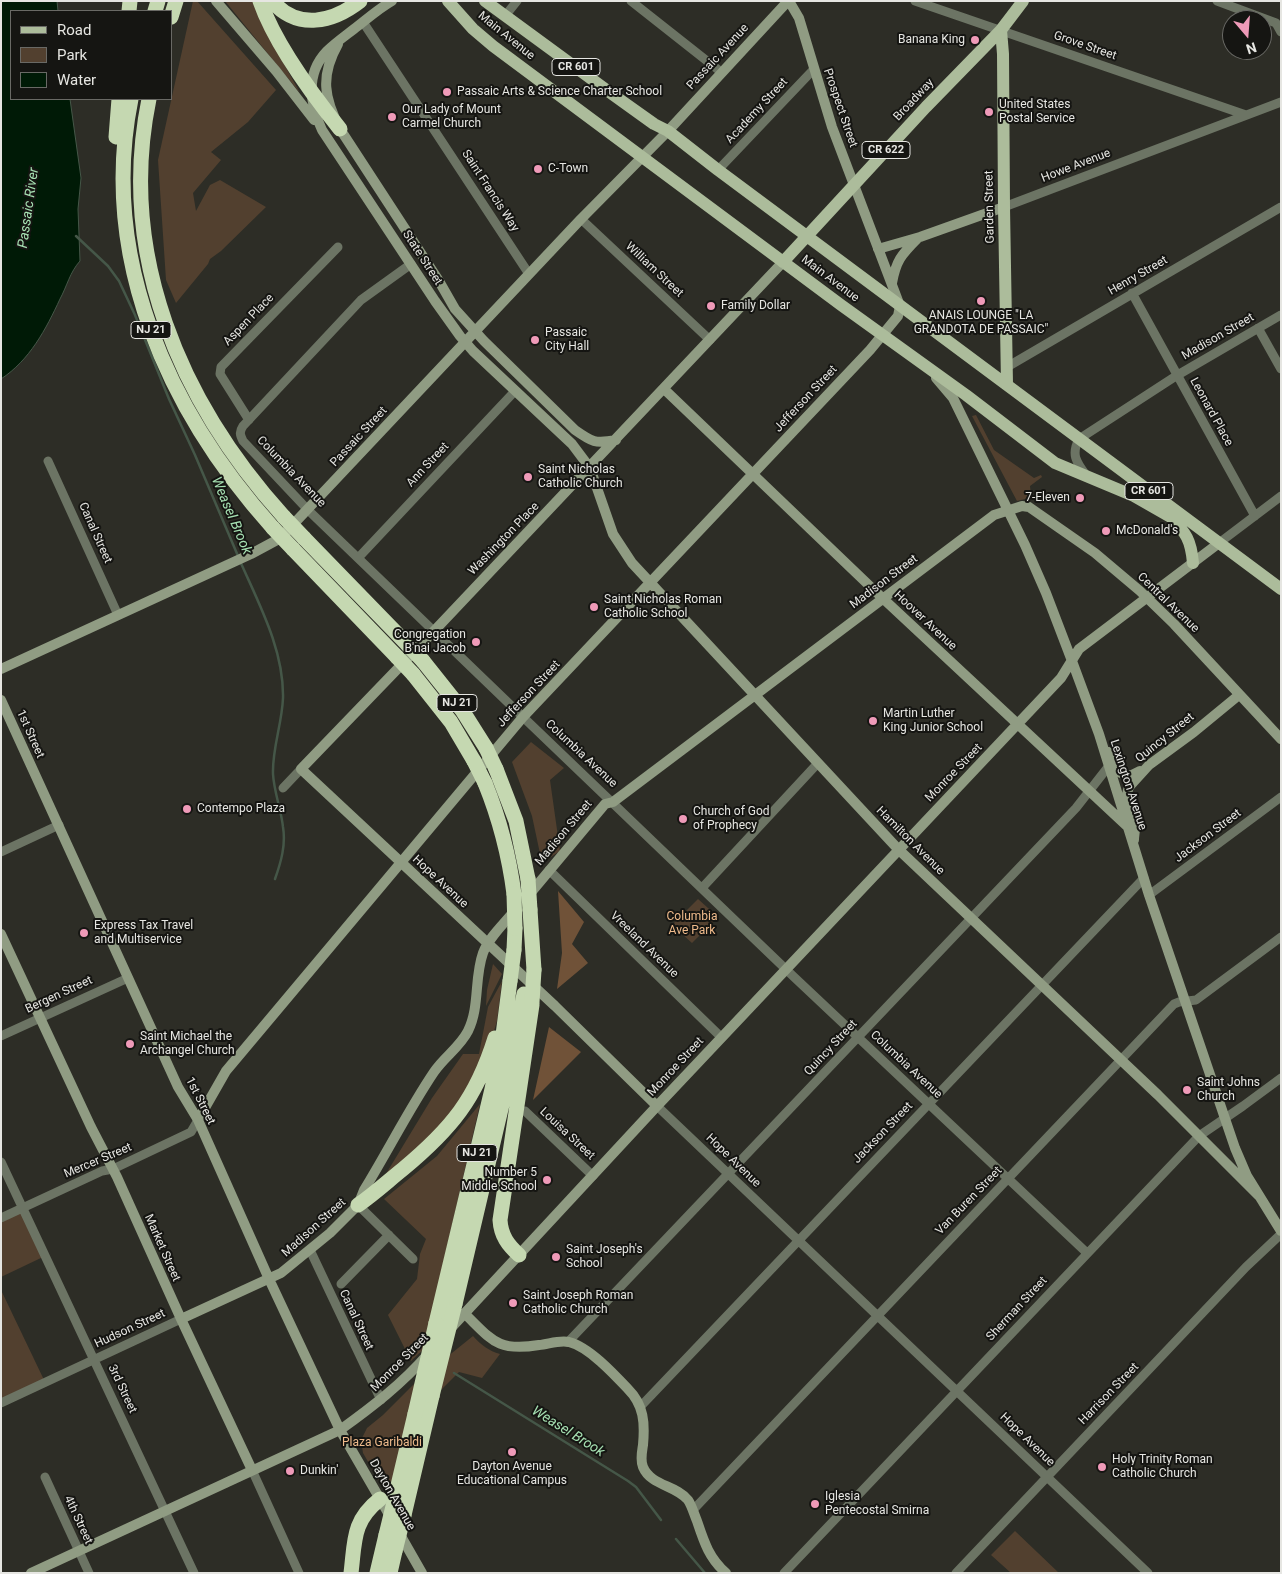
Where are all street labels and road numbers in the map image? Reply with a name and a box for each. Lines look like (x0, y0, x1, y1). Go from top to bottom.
street label: Main Avenue (475, 9, 537, 63)
street label: Passaic Avenue (684, 21, 752, 93)
street label: Grove Street (1052, 29, 1118, 63)
road number: CR 601 (552, 58, 600, 76)
street label: Prospect Street (820, 67, 860, 149)
street label: Academy Street (723, 75, 791, 147)
street label: Broadway (891, 76, 937, 124)
road number: CR 622 (862, 142, 910, 158)
street label: Howe Avenue (1039, 146, 1113, 186)
street label: Saint Francis Way (458, 147, 522, 235)
street label: Garden Street (982, 170, 998, 244)
street label: State Street (399, 228, 445, 288)
street label: William Street (622, 239, 686, 301)
street label: Main Avenue (798, 253, 862, 305)
street label: Henry Street (1106, 253, 1170, 299)
street label: Aspen Place (221, 291, 277, 349)
street label: Madison Street (1179, 311, 1257, 363)
road number: NJ 21 (131, 322, 171, 338)
street label: Jefferson Street (771, 363, 841, 435)
street label: Leonard Place (1186, 375, 1236, 449)
street label: Passaic Street (328, 404, 390, 470)
street label: Columbia Avenue (253, 434, 329, 510)
street label: Ann Street (404, 440, 452, 490)
road number: CR 601 (1125, 482, 1173, 500)
street label: Washington Place (465, 499, 543, 579)
street label: Canal Street (75, 500, 115, 566)
street label: Madison Street (847, 552, 921, 612)
street label: Central Avenue (1134, 570, 1202, 636)
street label: Hoover Avenue (891, 588, 959, 654)
street label: Jefferson Street (494, 658, 564, 730)
road number: NJ 21 (437, 694, 477, 711)
street label: 1st Street (13, 708, 47, 760)
street label: Quincy Street (1133, 710, 1197, 766)
street label: Columbia Avenue (542, 717, 620, 791)
street label: Lexington Avenue (1107, 738, 1149, 832)
street label: Monroe Street (923, 741, 985, 805)
street label: Madison Street (532, 797, 596, 869)
street label: Hamilton Avenue (873, 804, 947, 878)
street label: Jackson Street (1172, 806, 1244, 866)
street label: Hope Avenue (409, 853, 471, 911)
street label: Vreeland Avenue (607, 909, 681, 981)
street label: Bergen Street (23, 973, 95, 1017)
street label: Quincy Street (802, 1017, 860, 1079)
street label: Columbia Avenue (867, 1028, 945, 1102)
street label: Monroe Street (645, 1034, 707, 1100)
street label: 1st Street (182, 1075, 218, 1127)
street label: Jackson Street (850, 1099, 916, 1167)
street label: Louisa Street (536, 1105, 598, 1163)
street label: Hope Avenue (703, 1131, 763, 1191)
street label: Mercer Street (62, 1140, 134, 1182)
road number: NJ 21 (457, 1144, 497, 1162)
street label: Van Buren Street (933, 1164, 1005, 1238)
street label: Madison Street (279, 1196, 349, 1260)
street label: Market Street (141, 1212, 183, 1284)
street label: Sherman Street (984, 1274, 1050, 1344)
street label: Canal Street (336, 1287, 376, 1353)
street label: Hudson Street (92, 1306, 168, 1352)
street label: Monroe Street (368, 1331, 432, 1395)
street label: Harrison Street (1076, 1360, 1142, 1428)
street label: 3rd Street (104, 1362, 140, 1416)
street label: Hope Avenue (997, 1410, 1057, 1470)
street label: Dayton Avenue (366, 1457, 418, 1533)
street label: 4th Street (61, 1493, 95, 1547)

